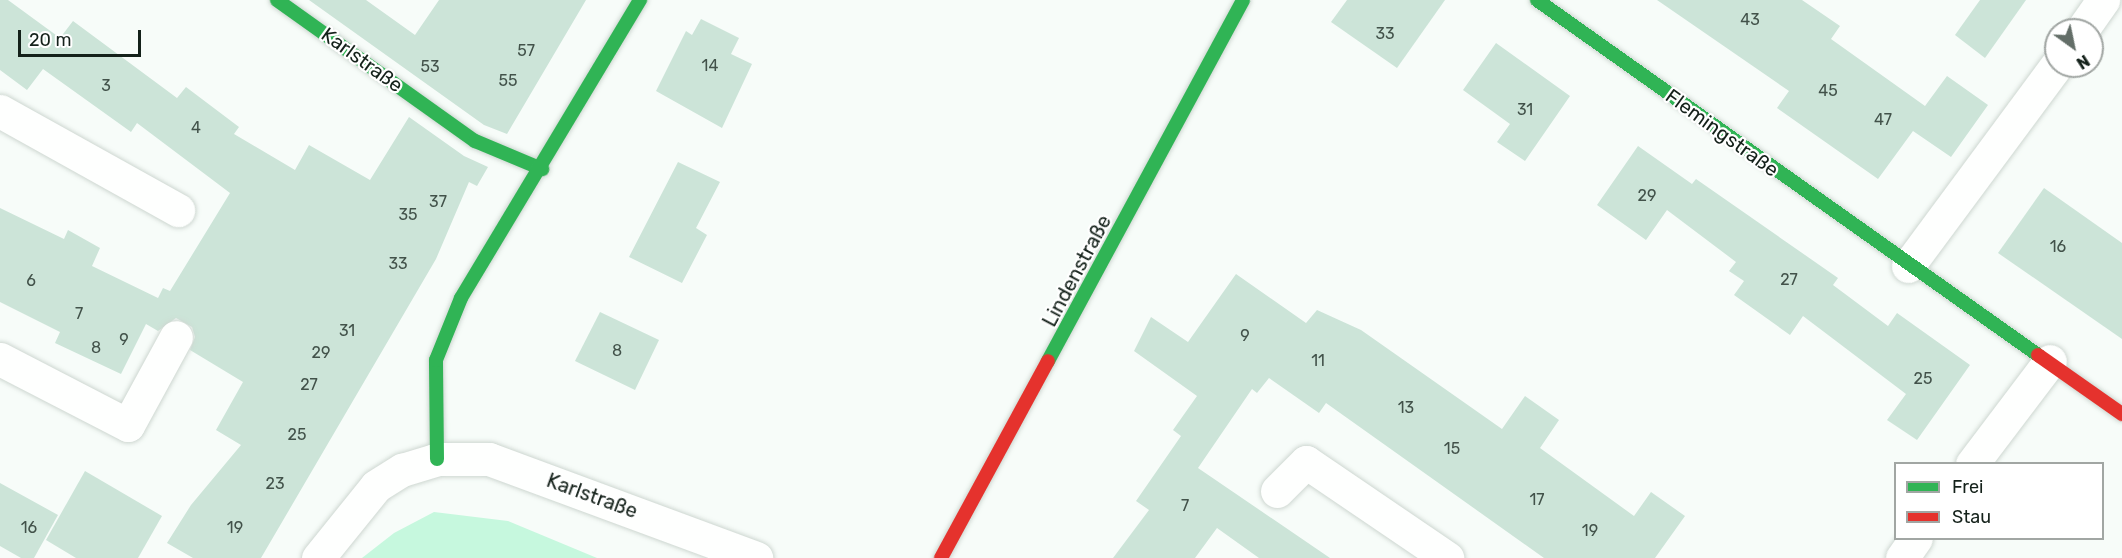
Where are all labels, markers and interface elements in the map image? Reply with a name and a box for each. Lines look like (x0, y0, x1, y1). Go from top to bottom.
house number: 43 (1740, 10, 1760, 30)
scale bar (21, 18, 144, 56)
north arrow (2044, 18, 2104, 78)
street label: Karlstraße (317, 22, 407, 98)
house number: 33 (1375, 24, 1395, 44)
text: 20 m (29, 29, 71, 51)
house number: 57 (517, 41, 535, 61)
text: N (2073, 51, 2093, 73)
house number: 14 (702, 56, 718, 76)
house number: 53 (420, 57, 440, 77)
house number: 55 (498, 71, 518, 91)
house number: 3 (101, 76, 111, 96)
house number: 45 (1818, 81, 1838, 101)
street label: Flemingstraße (1661, 84, 1783, 182)
house number: 31 (1517, 100, 1533, 120)
house number: 47 (1874, 110, 1892, 130)
house number: 4 (191, 118, 201, 138)
house number: 29 (1638, 186, 1656, 206)
house number: 37 (429, 192, 447, 212)
house number: 35 (398, 205, 418, 225)
street label: Lindenstraße (1038, 211, 1116, 331)
house number: 16 (2050, 237, 2066, 257)
house number: 33 (388, 254, 408, 274)
house number: 27 (1780, 270, 1798, 290)
house number: 6 (26, 271, 36, 291)
house number: 7 (75, 304, 83, 324)
house number: 31 (339, 321, 355, 341)
house number: 9 (1240, 326, 1250, 346)
house number: 9 (119, 330, 129, 350)
house number: 8 (91, 338, 101, 358)
house number: 8 (612, 341, 622, 361)
house number: 29 (312, 343, 330, 363)
house number: 11 (1311, 351, 1325, 371)
house number: 25 (1914, 369, 1932, 389)
house number: 27 (300, 375, 318, 395)
house number: 13 (1398, 398, 1414, 418)
house number: 25 (288, 425, 306, 445)
house number: 15 (1444, 439, 1460, 459)
legend (1894, 462, 2104, 540)
street label: Karlstraße (543, 469, 641, 523)
house number: 23 (265, 474, 285, 494)
text: Frei (1952, 476, 1983, 498)
house number: 17 (1529, 490, 1545, 510)
house number: 7 (1181, 496, 1189, 516)
text: Stau (1952, 506, 1991, 528)
house number: 16 (21, 518, 37, 538)
house number: 19 (227, 518, 243, 538)
house number: 19 (1582, 521, 1598, 541)

